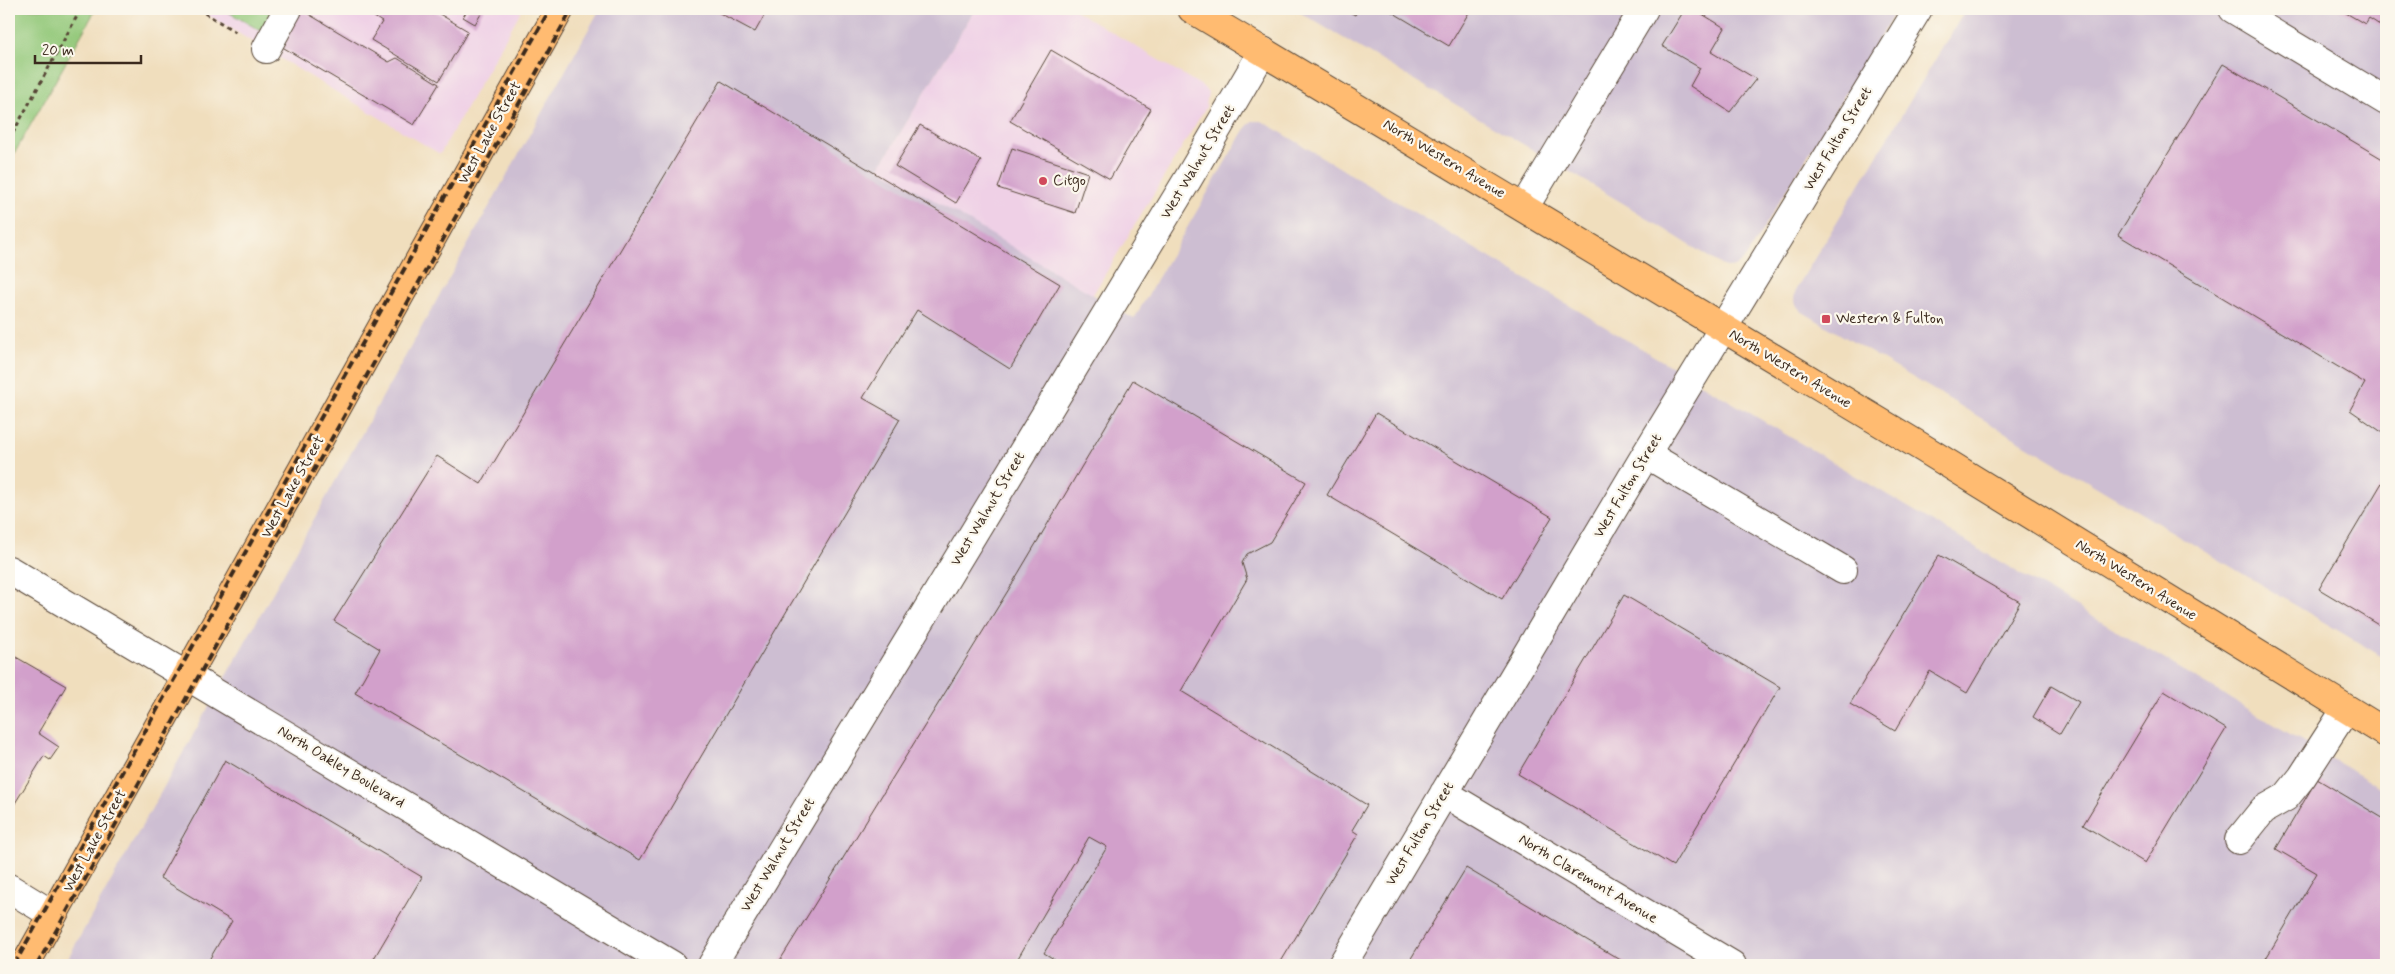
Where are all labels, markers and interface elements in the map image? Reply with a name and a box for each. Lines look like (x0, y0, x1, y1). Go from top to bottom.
scale bar (35, 32, 141, 64)
text: 20 m (42, 41, 74, 61)
street label: West Lake Street (453, 78, 527, 188)
street label: West Fulton Street (1799, 83, 1877, 195)
street label: West Walnut Street (1156, 101, 1240, 223)
street label: North Western Avenue (1379, 115, 1509, 204)
place label: Citgo (1053, 171, 1086, 192)
marker: Citgo (1037, 175, 1049, 187)
place label: Western & Fulton (1836, 309, 1944, 329)
marker: Western & Fulton (1820, 313, 1832, 325)
street label: North Western Avenue (1725, 325, 1855, 414)
street label: West Fulton Street (1589, 430, 1667, 542)
street label: West Lake Street (256, 432, 330, 542)
street label: West Walnut Street (946, 448, 1030, 570)
street label: North Western Avenue (2072, 535, 2201, 626)
street label: North Oakley Boulevard (274, 721, 408, 813)
street label: West Fulton Street (1381, 778, 1459, 890)
street label: West Lake Street (58, 786, 132, 896)
street label: West Walnut Street (736, 794, 820, 916)
street label: North Claremont Avenue (1515, 830, 1661, 928)

